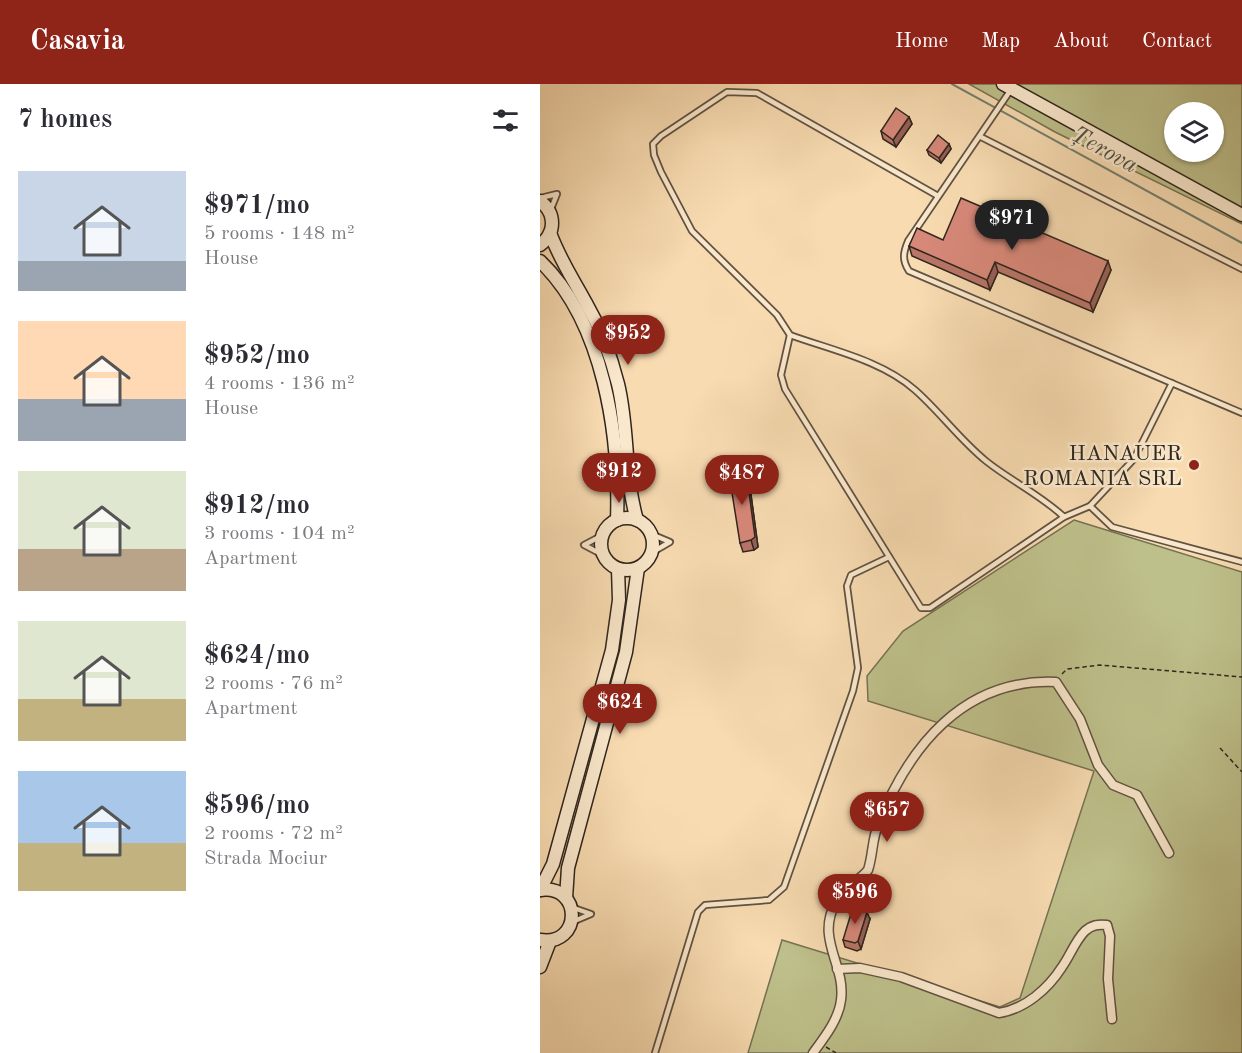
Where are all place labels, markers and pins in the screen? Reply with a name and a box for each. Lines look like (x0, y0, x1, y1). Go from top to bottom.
pin: $971 (976, 200, 1048, 251)
pin: $952 (592, 315, 664, 366)
place label: HANAUER ROMANIA SRL (1023, 443, 1182, 490)
pin: $912 (583, 453, 655, 504)
pin: $487 (706, 455, 778, 506)
marker: HANAUER ROMANIA SRL (1187, 458, 1201, 472)
pin: $624 (584, 684, 656, 735)
pin: $657 (851, 792, 923, 843)
pin: $596 (819, 874, 891, 925)

